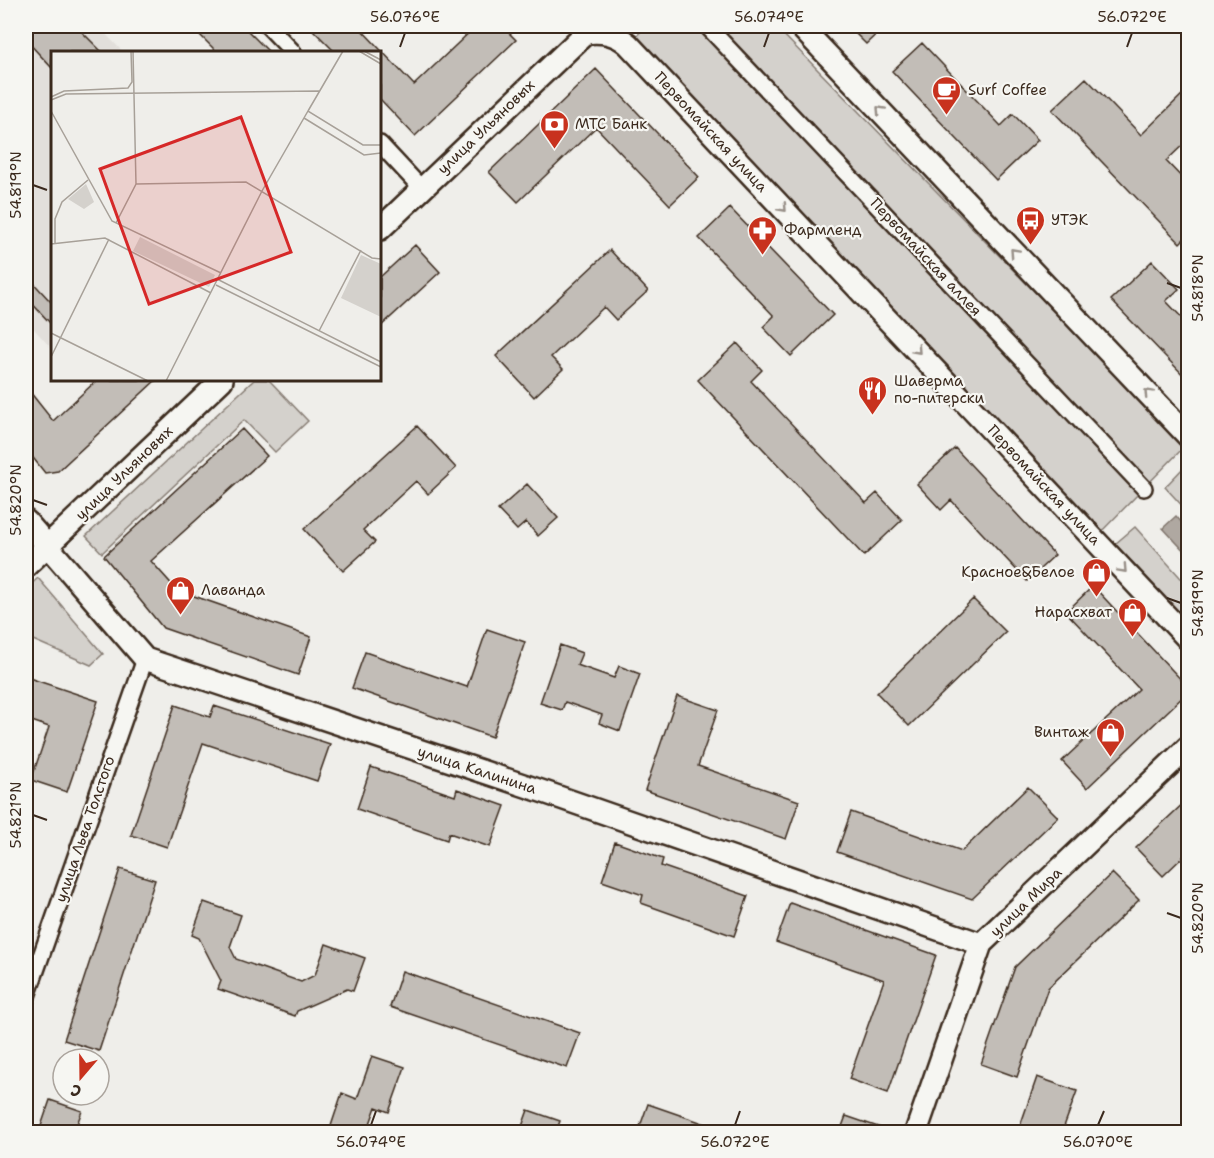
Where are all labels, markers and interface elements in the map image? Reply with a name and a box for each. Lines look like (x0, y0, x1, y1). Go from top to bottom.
text: 56.076°E (370, 7, 440, 27)
text: 56.074°E (734, 7, 804, 27)
text: 56.072°E (1097, 7, 1167, 27)
inset map (51, 51, 381, 381)
street label: Первомайская улица (650, 68, 772, 197)
cafe icon: Surf Coffee (931, 74, 963, 116)
street label: улица Ульяновых (433, 75, 539, 179)
place label: Surf Coffee (968, 80, 1047, 100)
one-way arrow (876, 106, 887, 117)
bank icon: МТС Банк (538, 108, 570, 150)
place label: МТС Банк (575, 114, 647, 134)
text: 54.819°N (6, 151, 26, 219)
street label: Первомайская аллея (866, 193, 986, 321)
one-way arrow (776, 201, 787, 212)
bus stop icon: УТЭК (1014, 204, 1046, 246)
place label: УТЭК (1051, 210, 1089, 230)
pharmacy icon: Фармленд (747, 214, 779, 256)
place label: Фармленд (784, 220, 862, 240)
one-way arrow (1010, 248, 1021, 258)
text: 54.818°N (1188, 254, 1208, 322)
one-way arrow (910, 343, 921, 354)
place label: Шаверма по-питерски (894, 371, 985, 408)
restaurant icon: Шаверма по-питерски (857, 374, 889, 416)
one-way arrow (1144, 390, 1155, 400)
street label: улица Ульяновых (71, 421, 177, 525)
street label: Первомайская улица (983, 421, 1105, 550)
text: 54.820°N (6, 464, 26, 536)
shop icon: Красное&Белое (1080, 556, 1112, 598)
place label: Красное&Белое (961, 562, 1075, 582)
one-way arrow (1116, 562, 1127, 573)
text: 54.819°N (1188, 569, 1208, 637)
shop icon: Лаванда (164, 574, 196, 616)
place label: Лаванда (201, 580, 266, 600)
shop icon: Нарасхват (1117, 596, 1149, 638)
place label: Нарасхват (1035, 602, 1112, 622)
shop icon: Винтаж (1094, 716, 1126, 758)
place label: Винтаж (1034, 722, 1090, 742)
street label: улица Калинина (415, 741, 540, 799)
street label: улица Льва Толстого (51, 753, 119, 905)
text: 54.821°N (6, 782, 26, 848)
street label: улица Мира (986, 862, 1067, 941)
text: 54.820°N (1188, 882, 1208, 954)
north arrow (51, 1047, 111, 1107)
text: С (68, 1079, 84, 1102)
text: 56.074°E (336, 1132, 406, 1152)
text: 56.072°E (700, 1132, 770, 1152)
text: 56.070°E (1063, 1132, 1133, 1152)

